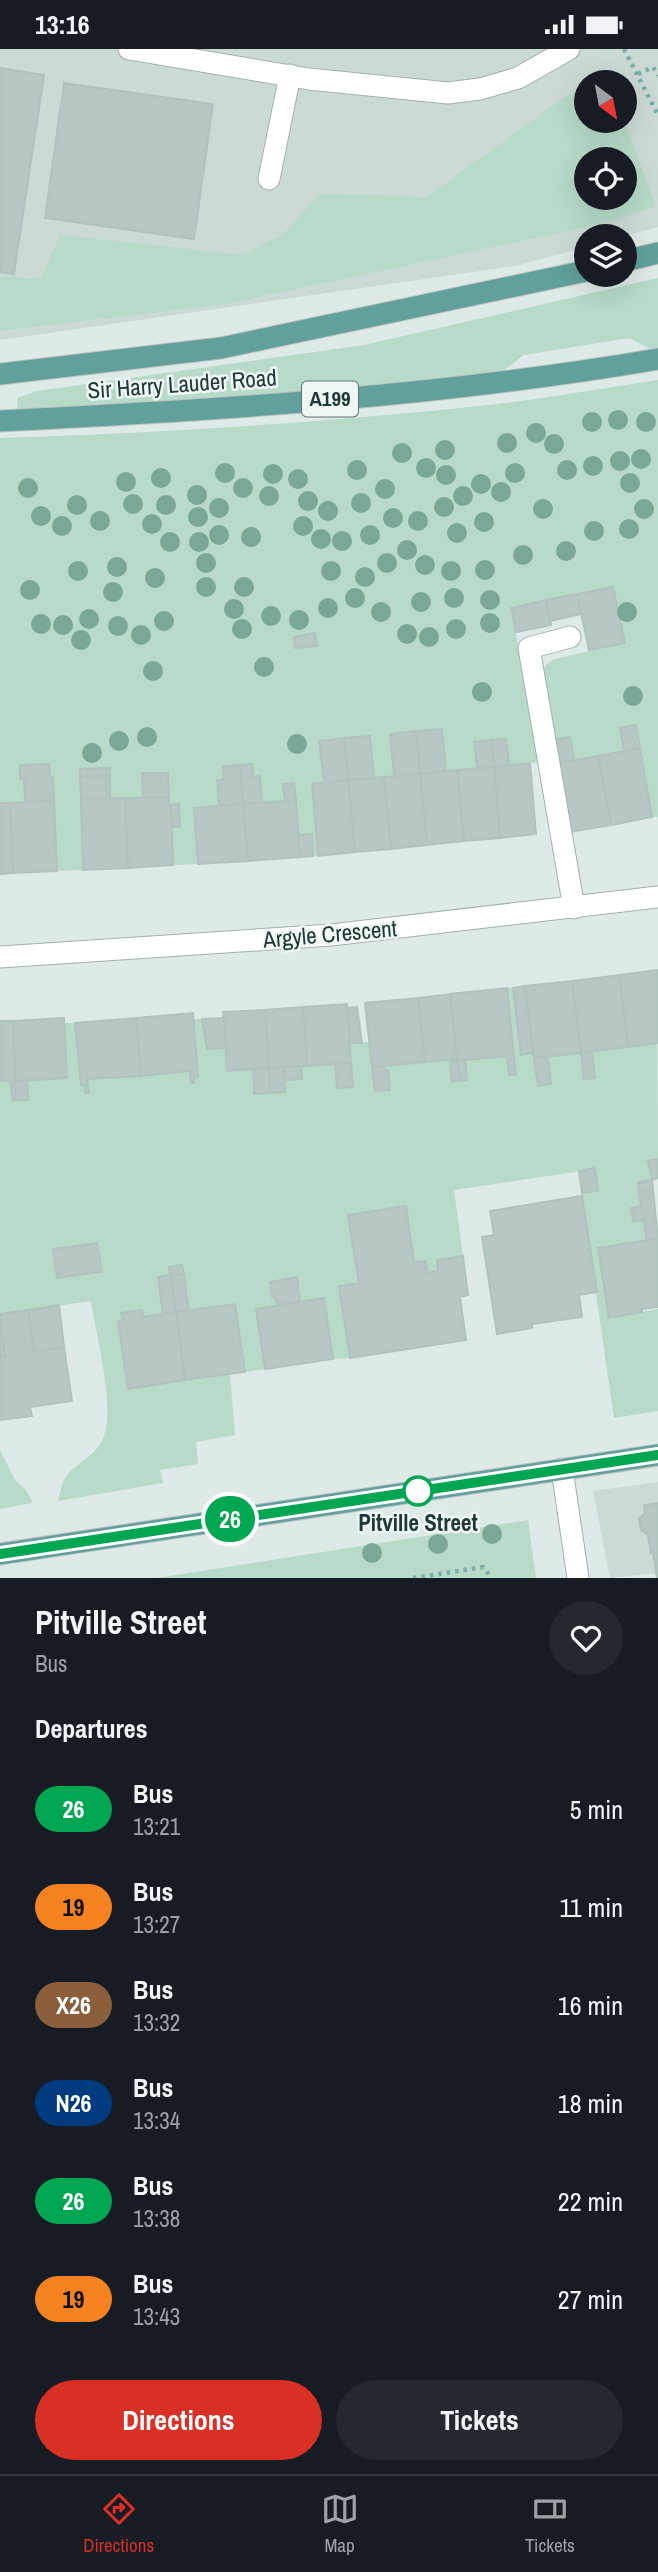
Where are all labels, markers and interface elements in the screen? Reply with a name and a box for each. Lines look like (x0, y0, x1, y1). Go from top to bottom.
text: 13:16 (35, 7, 90, 42)
north arrow (574, 70, 637, 133)
map controls (574, 70, 637, 287)
button: locate (574, 147, 637, 210)
button: layers (574, 224, 637, 287)
street label: Sir Harry Lauder Road (86, 361, 278, 406)
road number: A199 (302, 381, 358, 417)
street label: Argyle Crescent (261, 912, 398, 955)
marker: Pitville Street (403, 1476, 433, 1506)
line badge: 26 (198, 1496, 262, 1542)
text: 26 (219, 1503, 241, 1535)
place label: Pitville Street (358, 1507, 478, 1538)
text: Pitville Street (35, 1600, 206, 1644)
button: heart (549, 1601, 623, 1675)
text: Bus (35, 1648, 68, 1679)
text: Departures (35, 1711, 148, 1746)
text: Bus (133, 1776, 173, 1811)
text: 5 min (570, 1792, 623, 1827)
text: 26 (63, 1793, 84, 1825)
text: 13:21 (133, 1811, 180, 1842)
text: Bus (133, 1874, 173, 1909)
text: 11 min (559, 1890, 623, 1925)
text: 19 (63, 1891, 84, 1923)
text: 13:27 (133, 1909, 180, 1940)
text: Bus (133, 1972, 173, 2007)
text: 16 min (558, 1988, 623, 2023)
text: X26 (56, 1989, 91, 2021)
text: 13:32 (133, 2007, 180, 2038)
text: Bus (133, 2070, 173, 2105)
text: 18 min (558, 2086, 623, 2121)
text: N26 (55, 2087, 92, 2119)
text: 13:34 (133, 2105, 180, 2136)
text: Bus (133, 2168, 173, 2203)
text: 22 min (558, 2184, 623, 2219)
text: 26 (63, 2185, 84, 2217)
text: 13:38 (133, 2203, 180, 2234)
text: Bus (133, 2266, 173, 2301)
text: 27 min (558, 2282, 623, 2317)
text: 19 (63, 2283, 84, 2315)
text: 13:43 (133, 2301, 180, 2332)
button: Directions (35, 2380, 322, 2460)
button: Tickets (336, 2380, 623, 2460)
tab: Directions (83, 2490, 154, 2558)
tab: Map (321, 2490, 359, 2558)
tab: Tickets (525, 2490, 575, 2558)

